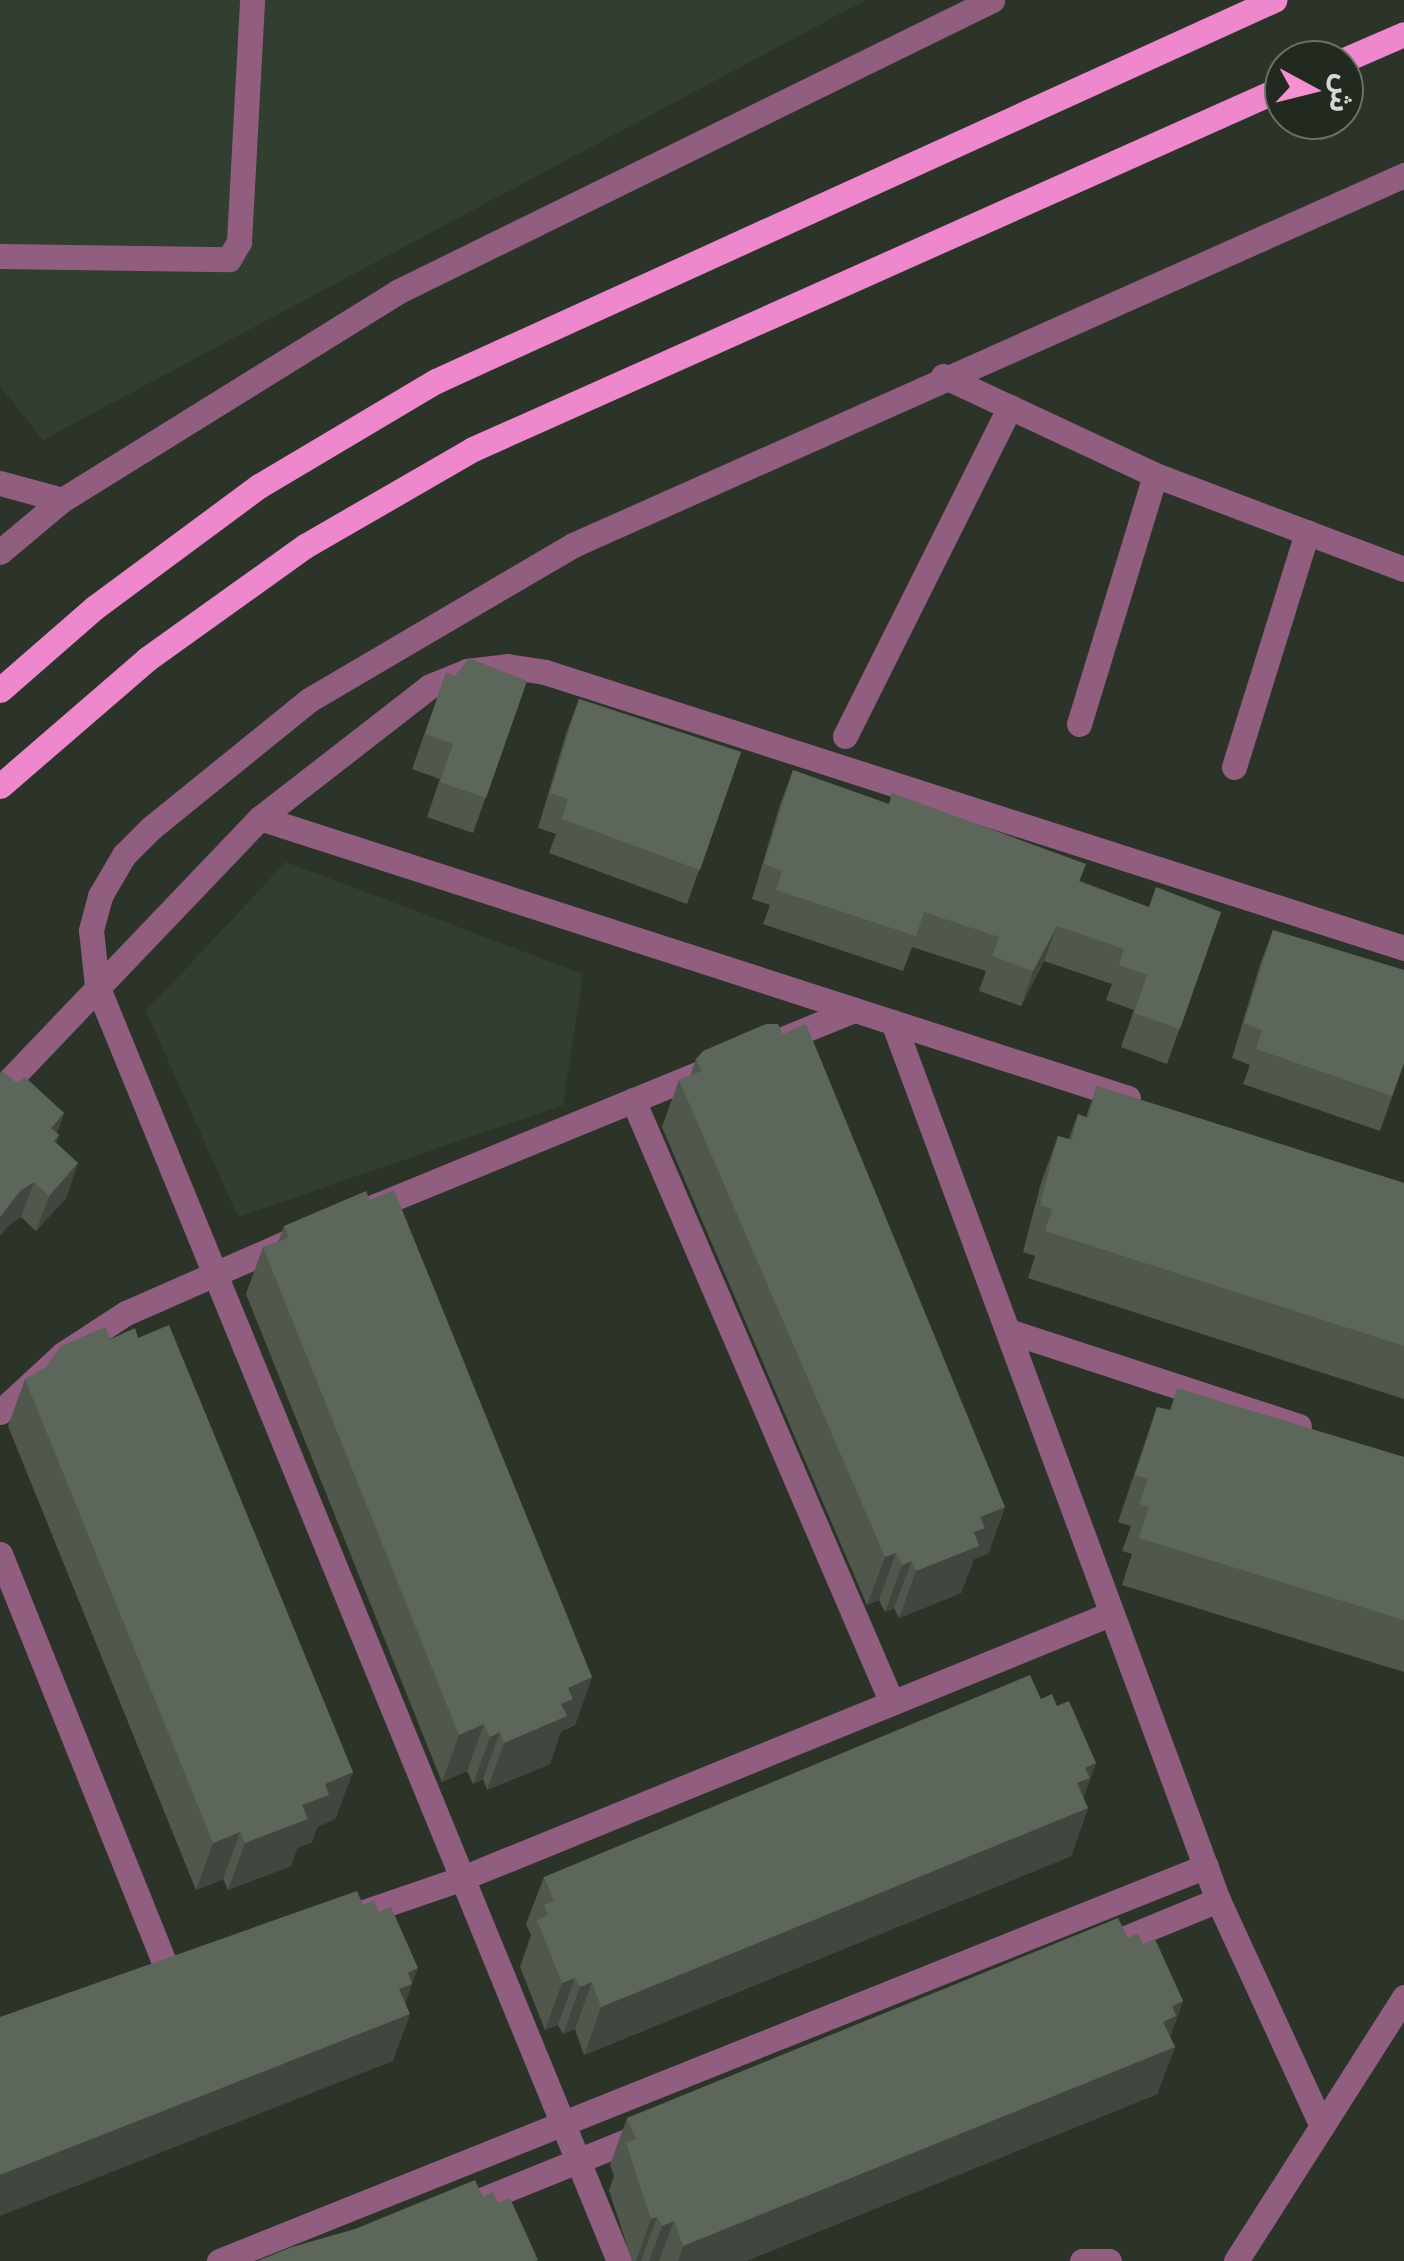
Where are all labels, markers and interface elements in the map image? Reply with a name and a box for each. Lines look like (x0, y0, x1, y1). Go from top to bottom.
north arrow (1264, 40, 1364, 140)
text: ش (1322, 72, 1363, 115)

